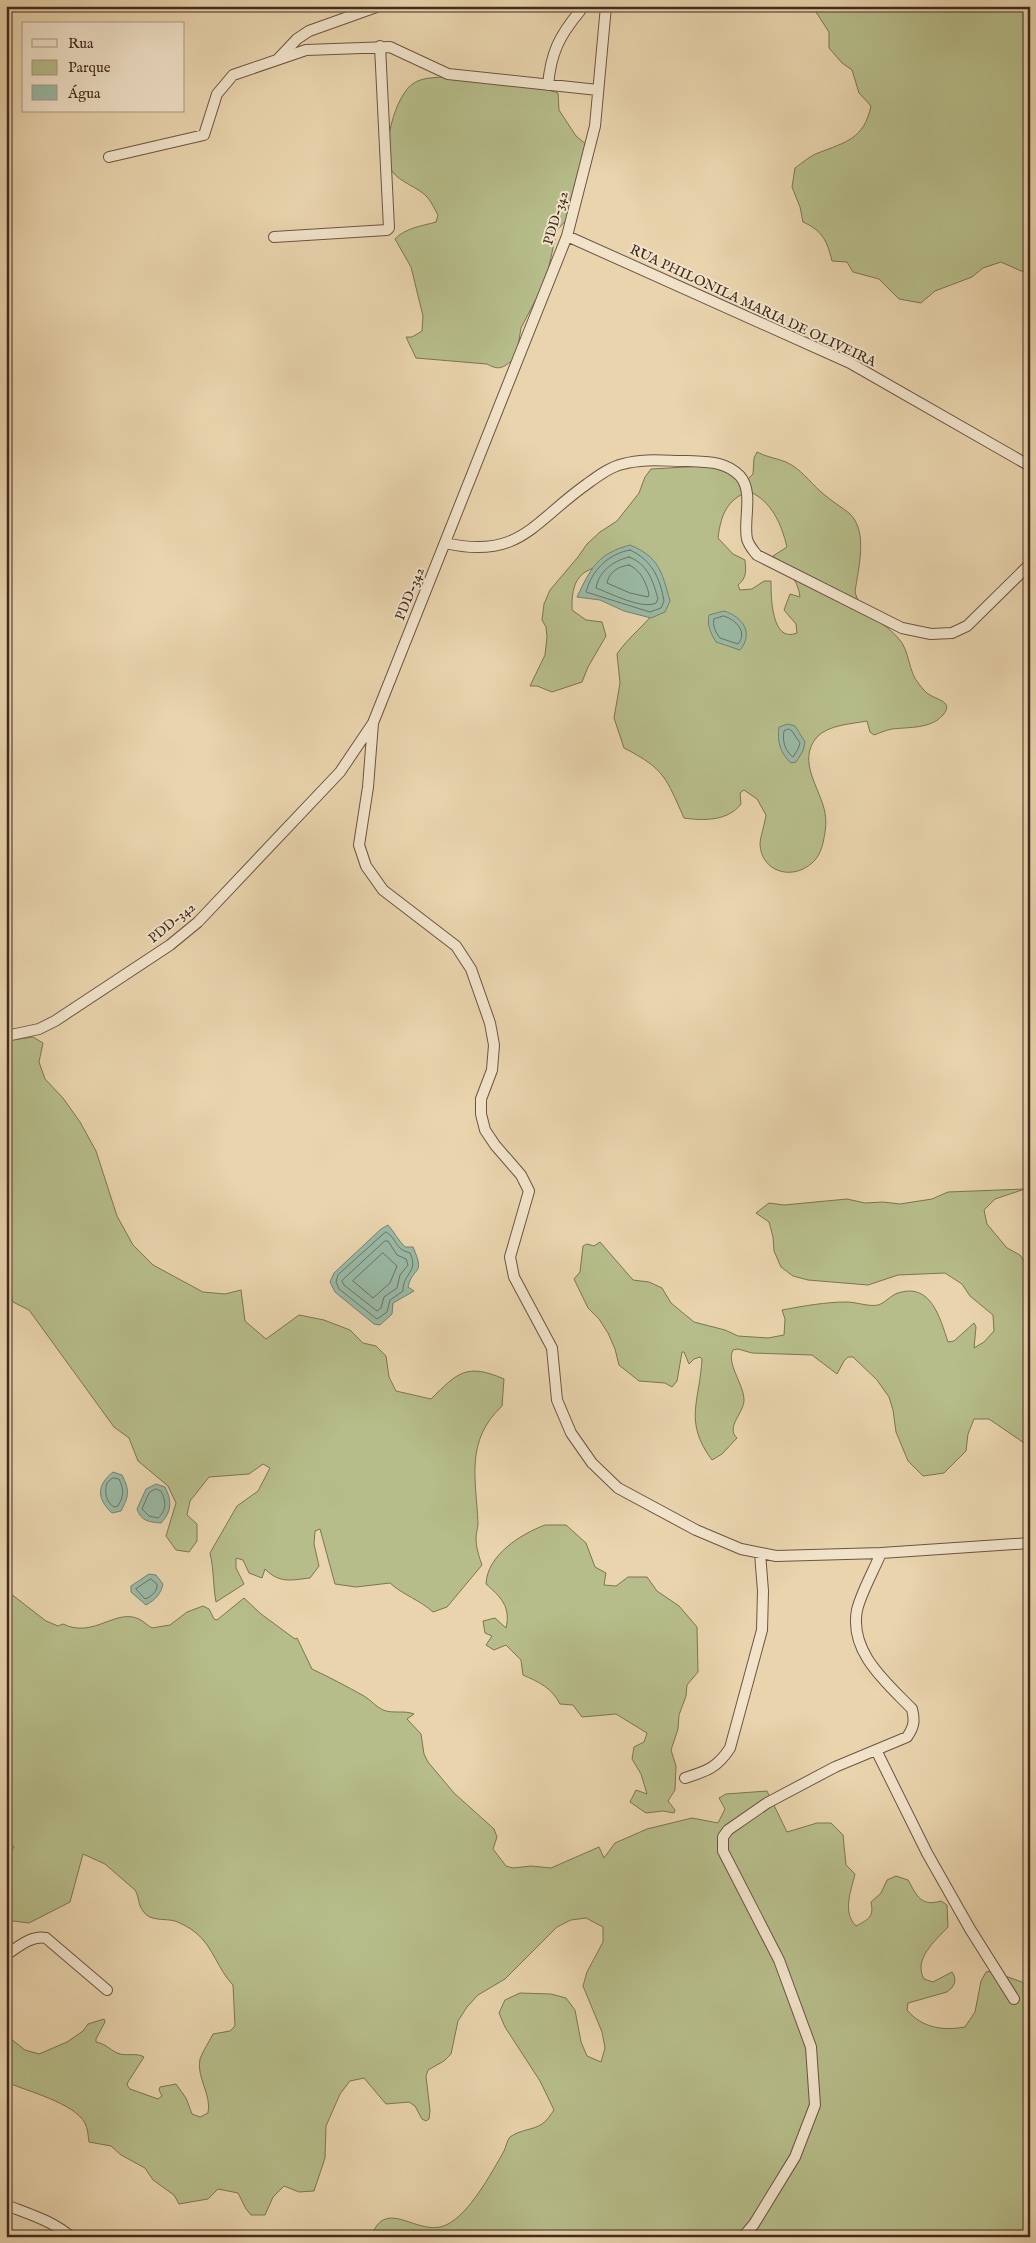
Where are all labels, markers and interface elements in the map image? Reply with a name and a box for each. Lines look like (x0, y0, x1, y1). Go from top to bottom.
legend (22, 22, 185, 112)
text: Rua (68, 34, 94, 53)
text: Parque (68, 58, 111, 77)
text: Água (67, 84, 101, 103)
street label: PDD-342 (539, 188, 573, 247)
street label: RUA PHILONILA MARIA DE OLIVEIRA (627, 241, 880, 371)
street label: PDD-342 (391, 564, 429, 623)
street label: PDD-342 (145, 898, 200, 947)

